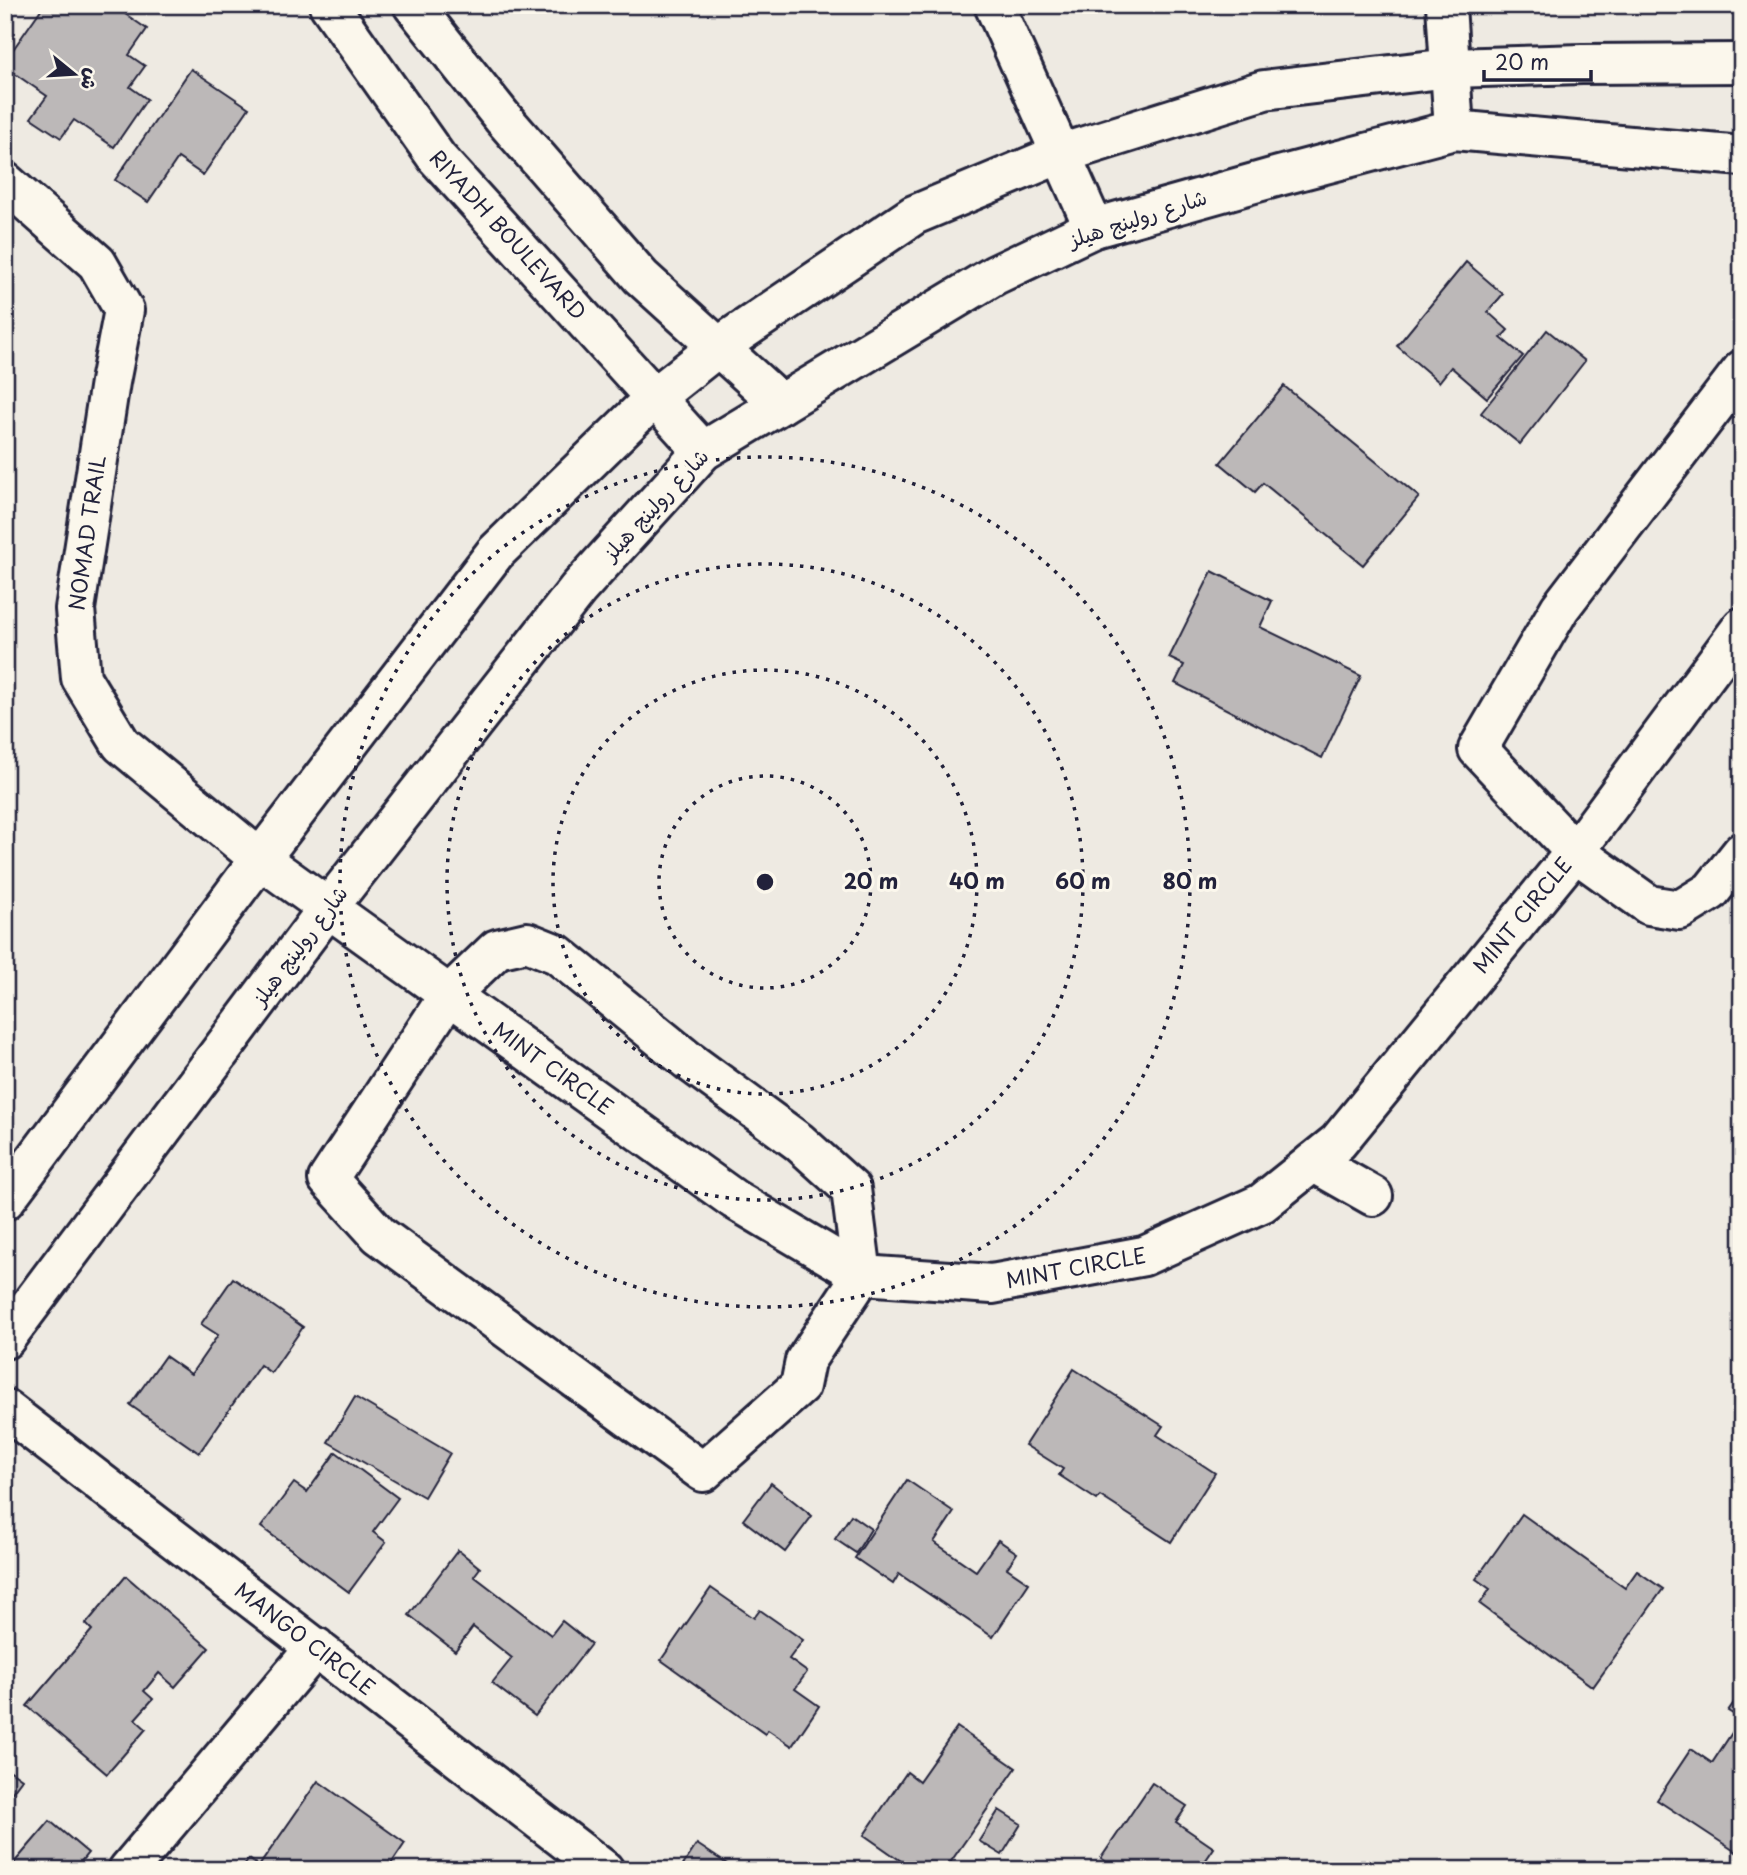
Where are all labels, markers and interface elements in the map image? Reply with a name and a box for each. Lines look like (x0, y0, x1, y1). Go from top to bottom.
north arrow (38, 38, 108, 108)
scale bar (1484, 38, 1591, 82)
text: 20 m (1495, 45, 1549, 77)
text: ش (75, 65, 108, 94)
street label: RIYADH BOULEVARD (423, 142, 595, 326)
street label: شارع رولينج هيلز (1062, 180, 1211, 256)
street label: شارع رولينج هيلز (593, 440, 716, 569)
street label: NOMAD TRAIL (59, 453, 113, 612)
street label: MINT CIRCLE (1464, 849, 1579, 979)
text: 20 m (844, 864, 898, 896)
text: 40 m (949, 864, 1005, 896)
text: 60 m (1055, 864, 1111, 896)
text: 80 m (1163, 864, 1217, 896)
centre of rings (753, 870, 777, 894)
street label: شارع رولينج هيلز (241, 878, 355, 1014)
street label: MINT CIRCLE (487, 1013, 621, 1122)
street label: MINT CIRCLE (1003, 1238, 1149, 1295)
street label: MANGO CIRCLE (229, 1573, 383, 1702)

